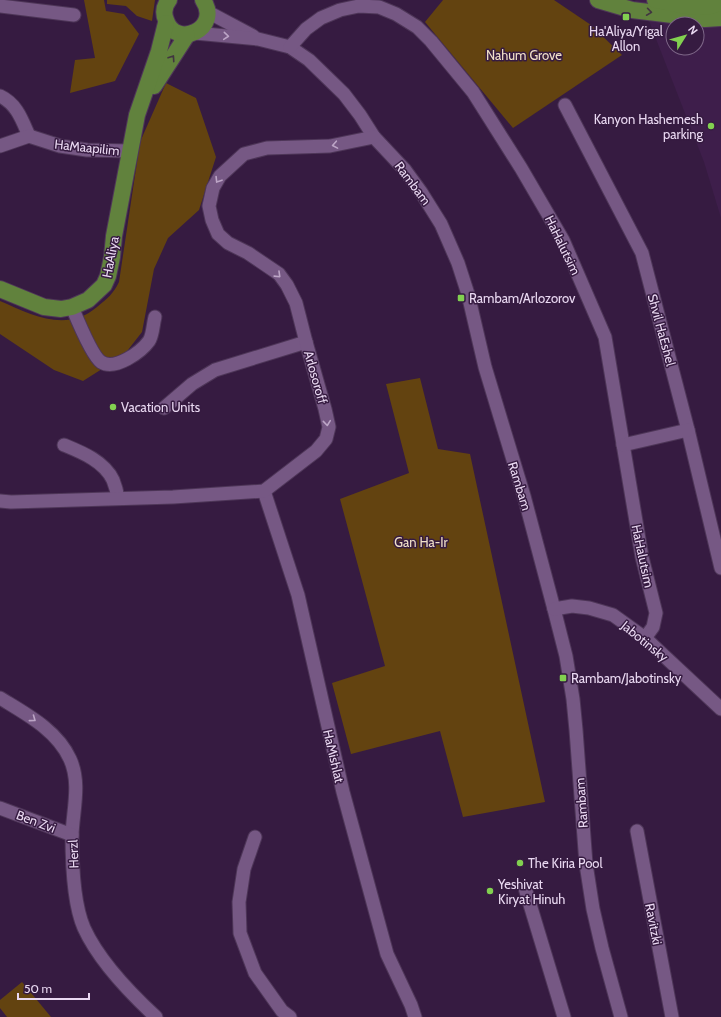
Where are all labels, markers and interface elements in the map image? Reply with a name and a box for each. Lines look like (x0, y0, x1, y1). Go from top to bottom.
one-way arrow (646, 7, 652, 16)
marker: Ha'Aliya/Yigal Allon (621, 12, 631, 22)
north arrow (665, 16, 705, 56)
place label: Ha'Aliya/Yigal Allon (589, 23, 663, 54)
text: N (685, 23, 701, 37)
one-way arrow (223, 31, 229, 40)
park label: Nahum Grove (486, 47, 562, 63)
one-way arrow (167, 55, 175, 62)
place label: Kanyon Hashemesh parking (594, 111, 704, 142)
marker: Kanyon Hashemesh parking (706, 121, 716, 131)
street label: HaMaapilim (54, 136, 120, 158)
one-way arrow (332, 140, 338, 148)
street label: Rambam (391, 158, 435, 208)
one-way arrow (215, 176, 222, 183)
street label: HaHalutsim (542, 213, 584, 277)
street label: HaAliya (98, 234, 122, 279)
one-way arrow (273, 270, 281, 278)
place label: Rambam/Arlozorov (469, 290, 576, 306)
street label: Shvil HaEshel (645, 292, 679, 368)
marker: Rambam/Arlozorov (456, 293, 466, 303)
street label: Arlosoroff (301, 349, 331, 406)
place label: Vacation Units (121, 399, 201, 415)
marker: Vacation Units (108, 402, 118, 412)
one-way arrow (323, 420, 332, 426)
street label: Rambam (505, 460, 535, 512)
street label: HaHalutsim (629, 523, 657, 589)
park label: Gan Ha-Ir (394, 534, 449, 550)
street label: Jabotinsky (617, 617, 672, 665)
place label: Rambam/Jabotinsky (571, 670, 682, 686)
marker: Rambam/Jabotinsky (558, 673, 568, 683)
one-way arrow (29, 714, 36, 722)
street label: HaMishlat (320, 728, 348, 785)
street label: Rambam (571, 777, 591, 829)
street label: Ben Zvi (14, 806, 58, 836)
street label: Herzl (64, 839, 82, 869)
place label: The Kiria Pool (528, 855, 603, 871)
marker: The Kiria Pool (515, 858, 525, 868)
place label: Yeshivat Kiryat Hinuh (497, 876, 565, 907)
marker: Yeshivat Kiryat Hinuh (485, 886, 495, 896)
street label: Ravitzki (642, 902, 666, 946)
scale bar (18, 975, 89, 1001)
text: 50 m (24, 981, 52, 996)

